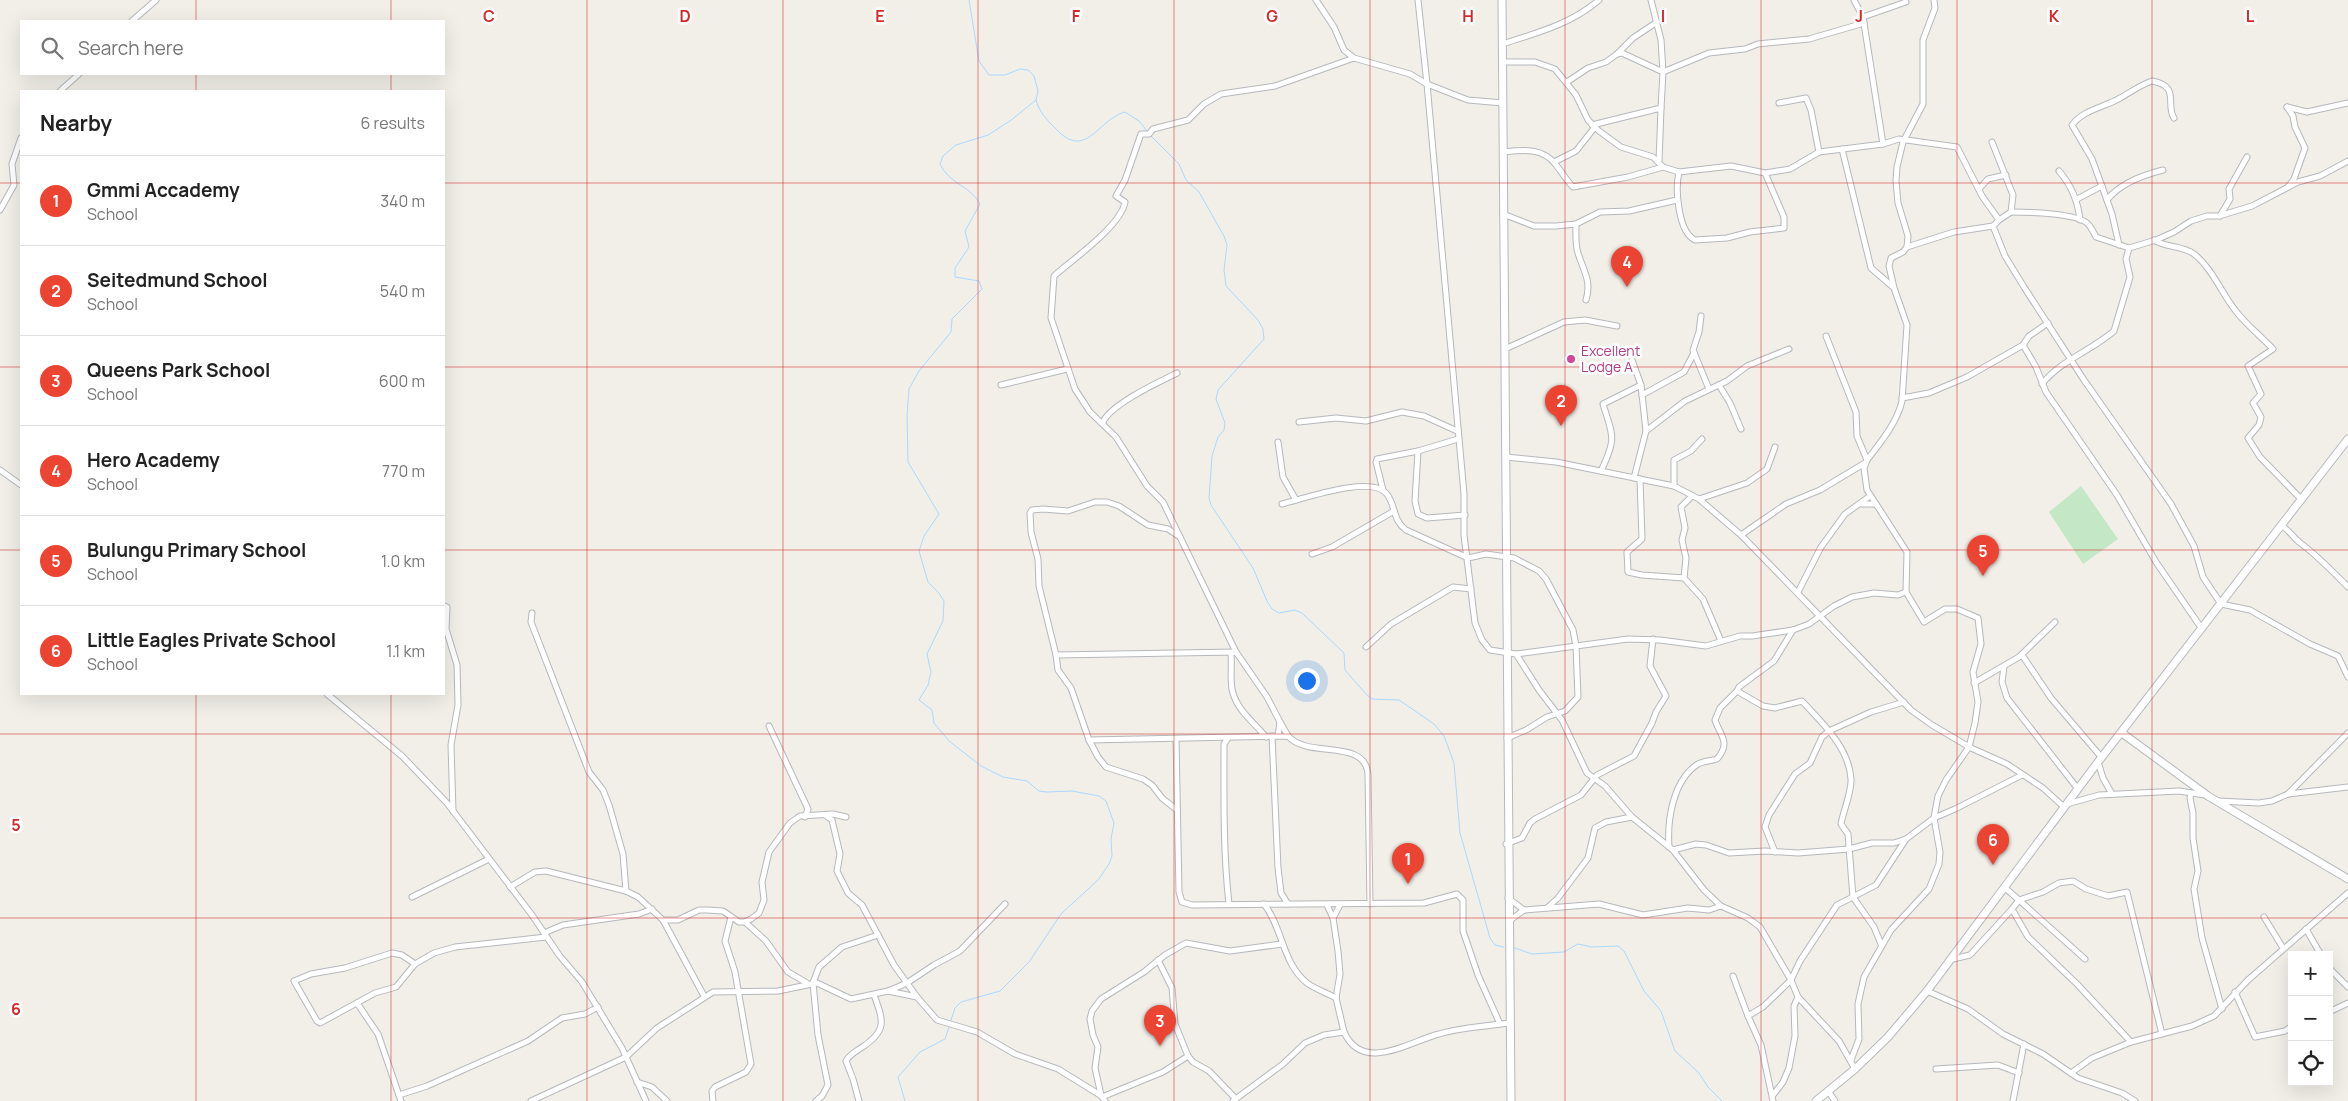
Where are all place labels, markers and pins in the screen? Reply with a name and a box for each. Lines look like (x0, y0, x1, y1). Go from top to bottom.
pin: 4 (1611, 246, 1643, 287)
place label: Excellent Lodge A (1581, 341, 1641, 376)
marker: Excellent Lodge A (1565, 353, 1577, 365)
pin: 2 (1545, 385, 1577, 426)
pin: 5 (1967, 535, 1999, 576)
pin: 6 (1977, 824, 2009, 865)
pin: 1 (1392, 843, 1424, 884)
pin: 3 (1144, 1005, 1176, 1046)

